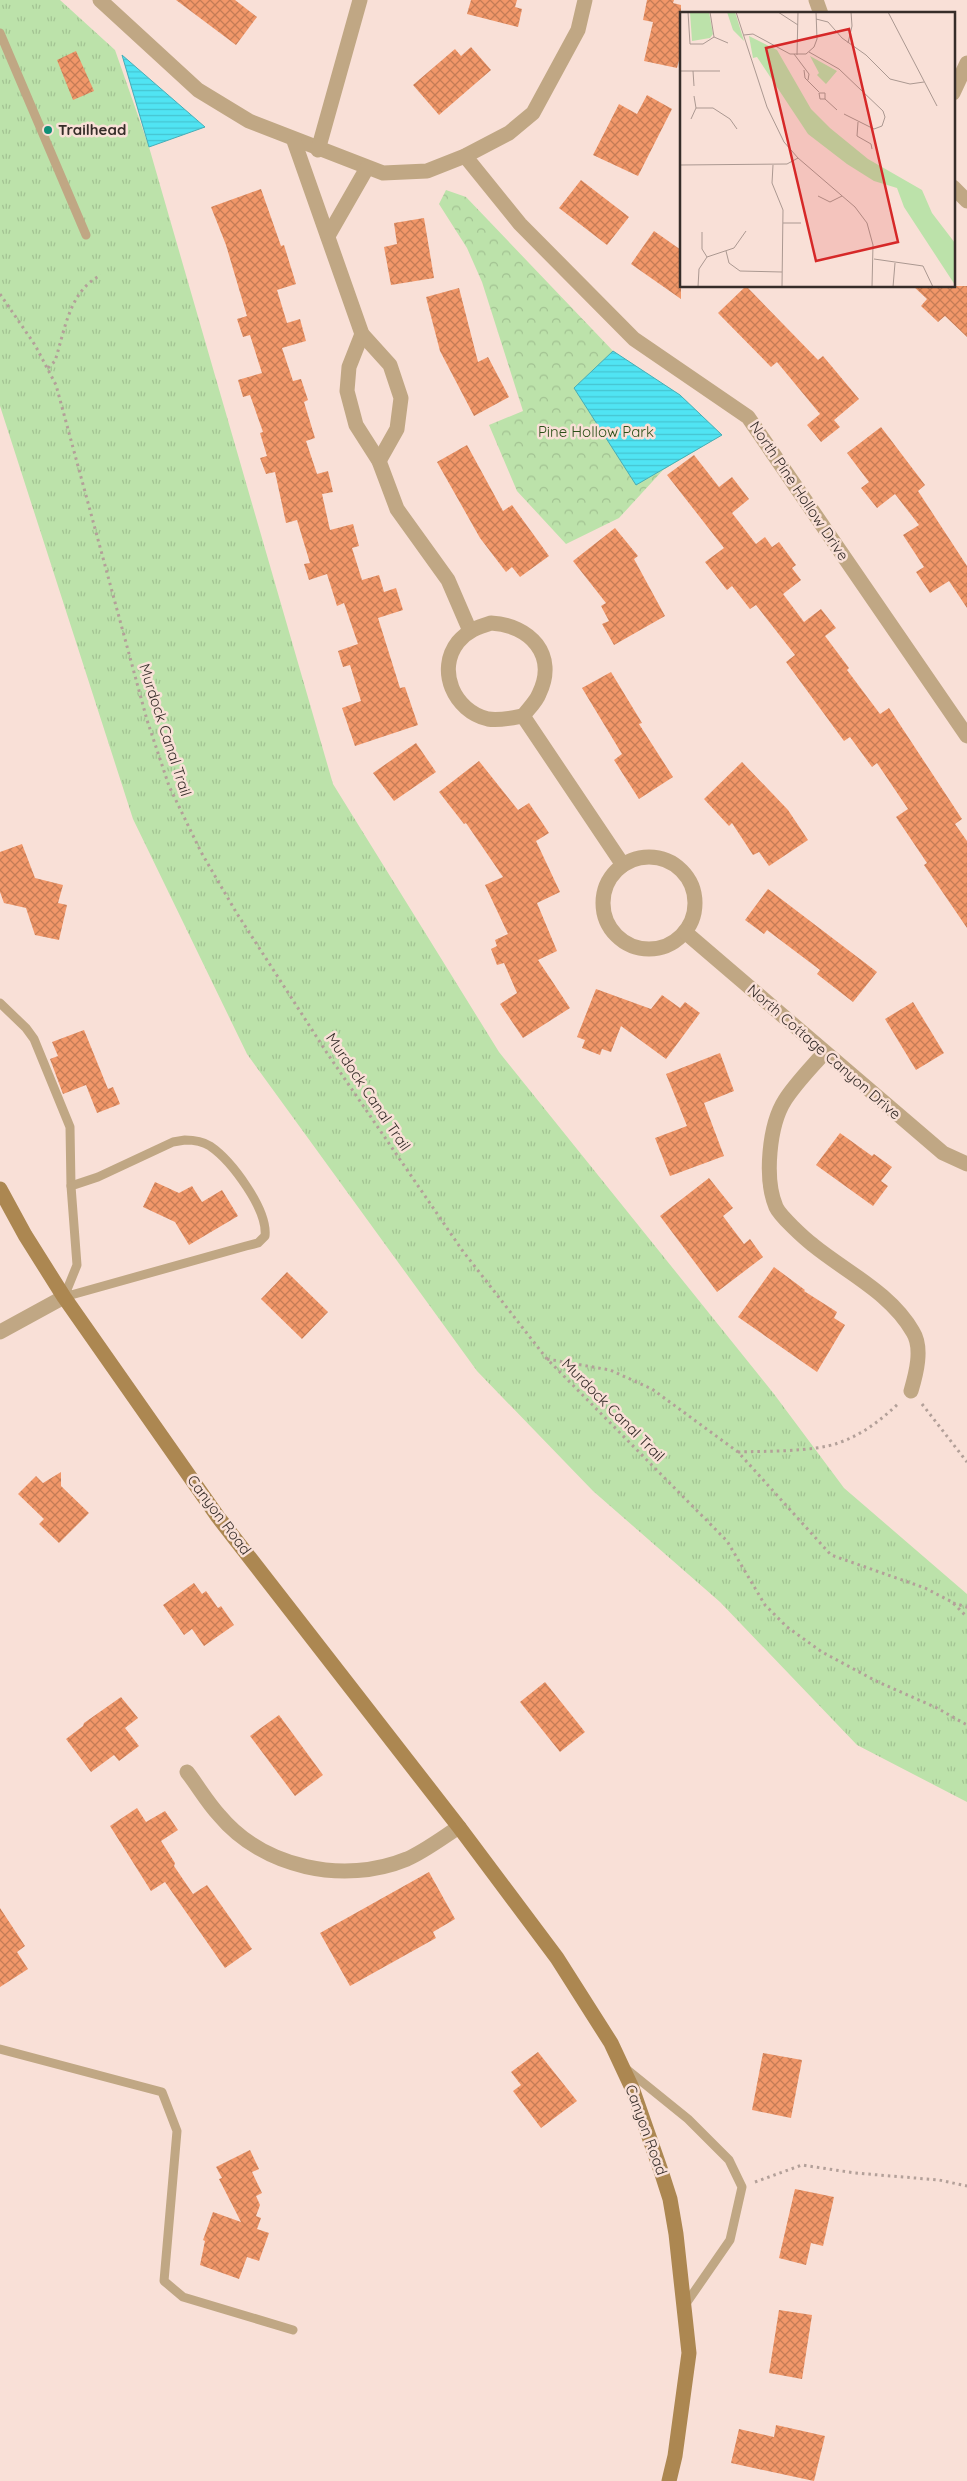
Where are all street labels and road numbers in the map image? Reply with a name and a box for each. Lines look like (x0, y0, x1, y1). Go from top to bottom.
street label: North Pine Hollow Drive (746, 417, 853, 564)
street label: Murdock Canal Trail (135, 661, 196, 798)
street label: North Cottage Canyon Drive (744, 980, 905, 1123)
street label: Murdock Canal Trail (322, 1029, 415, 1154)
street label: Murdock Canal Trail (558, 1354, 669, 1465)
street label: Canyon Road (183, 1471, 256, 1558)
street label: Canyon Road (621, 2082, 672, 2178)

